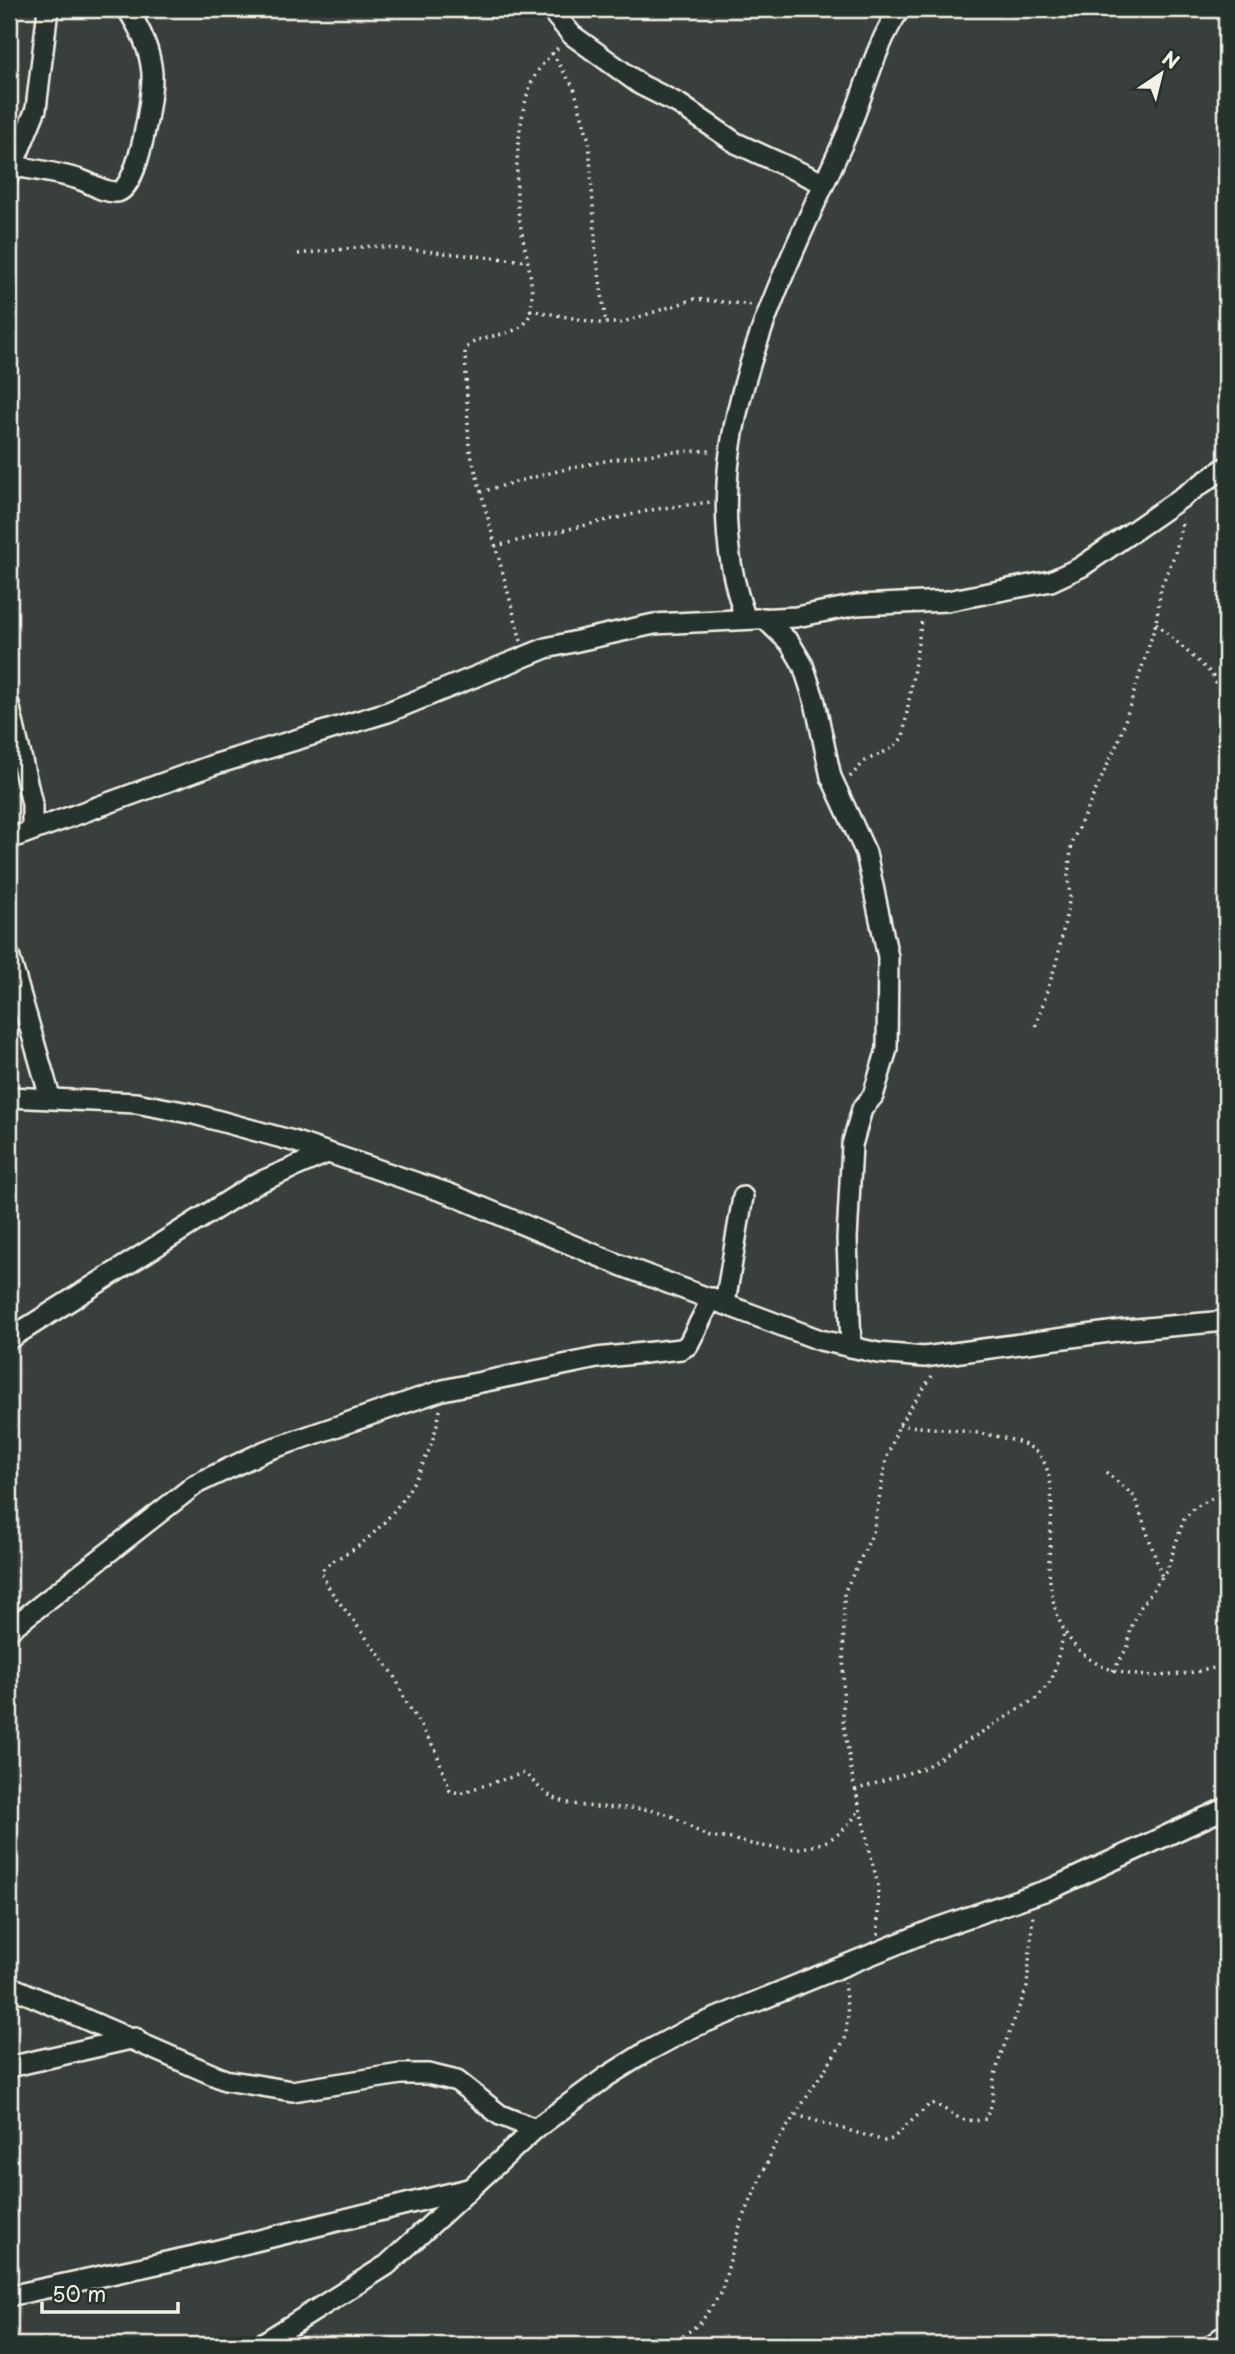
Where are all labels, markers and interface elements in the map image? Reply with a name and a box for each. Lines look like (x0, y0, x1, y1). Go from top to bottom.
north arrow (1126, 38, 1196, 108)
text: N (1157, 43, 1186, 75)
scale bar (42, 2270, 178, 2314)
text: 50 m (52, 2277, 106, 2309)

